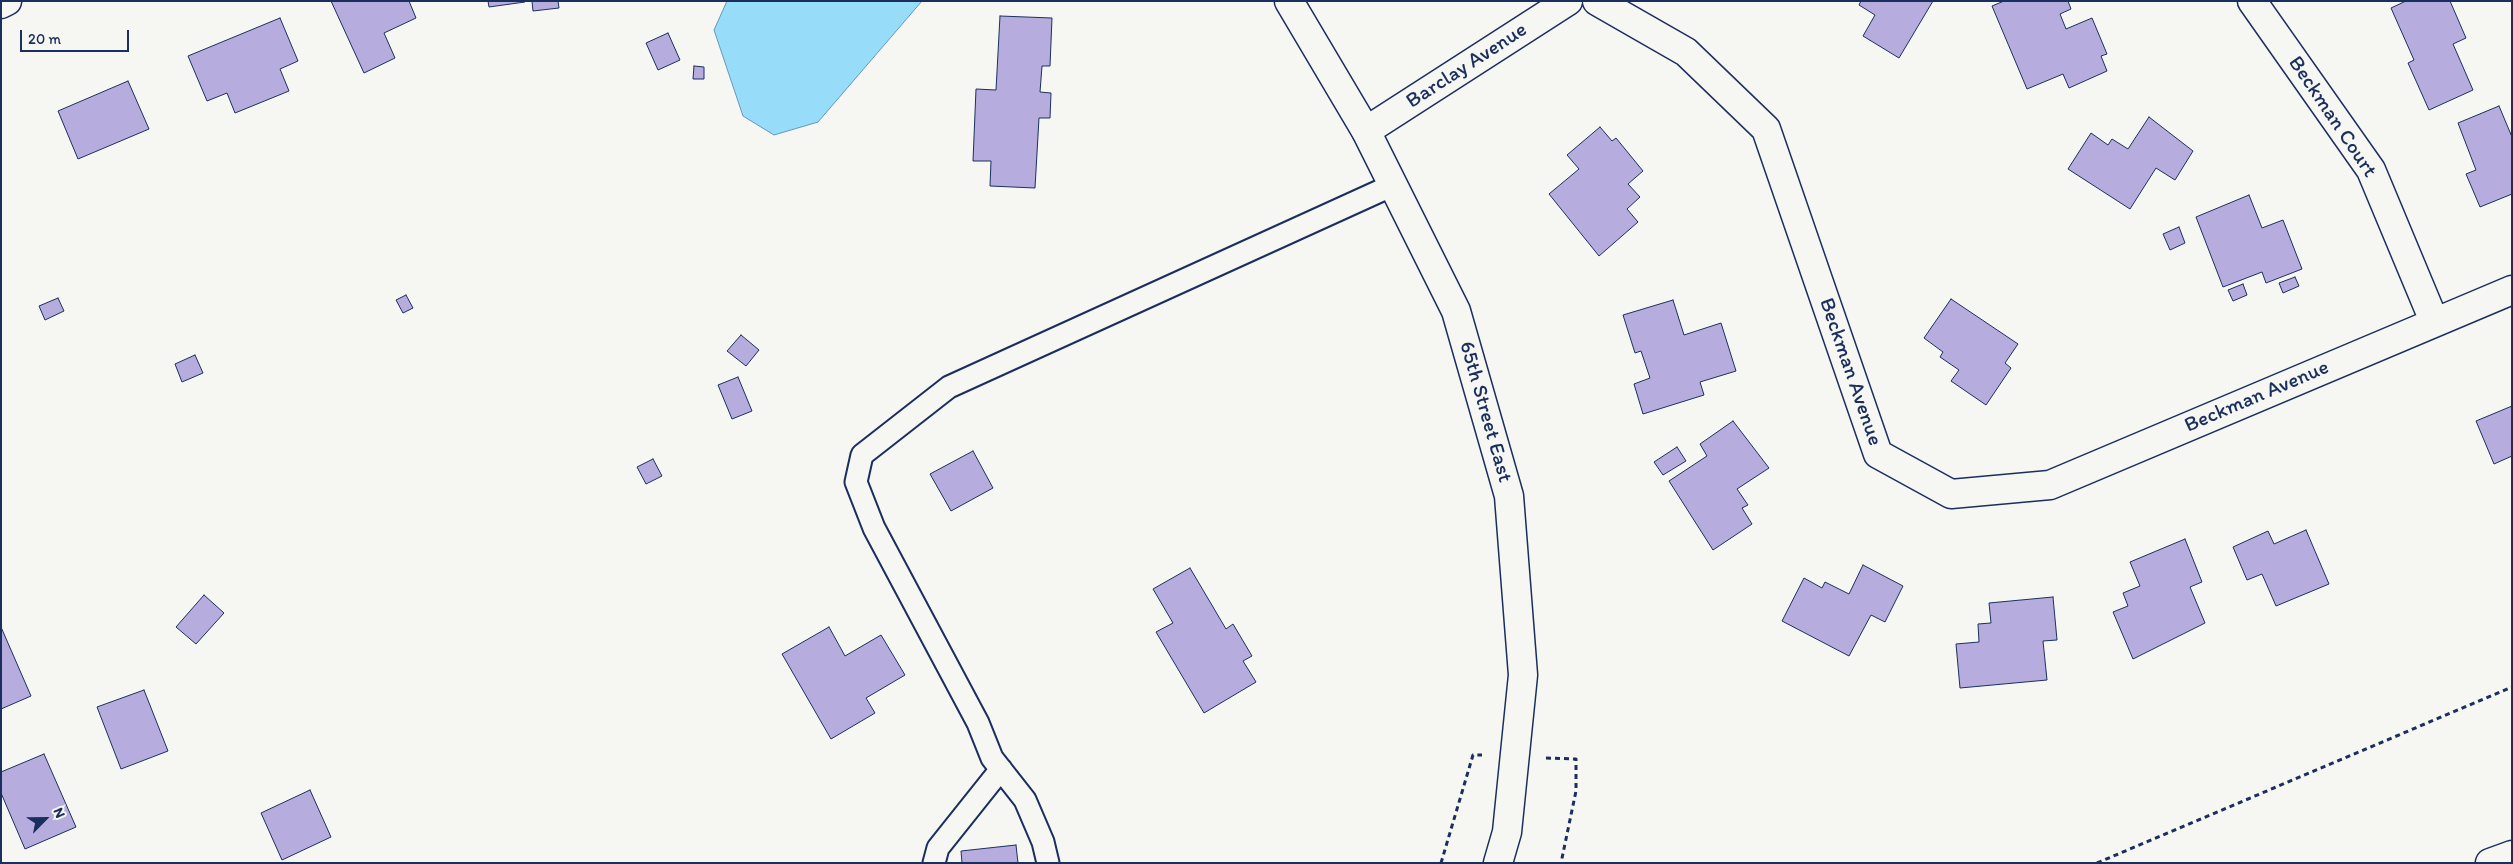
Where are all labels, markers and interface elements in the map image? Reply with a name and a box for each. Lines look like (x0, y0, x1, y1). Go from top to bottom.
street label: Barclay Avenue (1402, 18, 1532, 114)
scale bar (22, 20, 131, 52)
text: 20 m (28, 30, 61, 48)
street label: Beckman Court (2282, 52, 2382, 182)
street label: Beckman Avenue (1813, 295, 1887, 449)
street label: 65th Street East (1453, 339, 1517, 485)
street label: Beckman Avenue (2181, 355, 2333, 439)
north arrow (20, 794, 70, 844)
text: N (50, 805, 69, 821)

